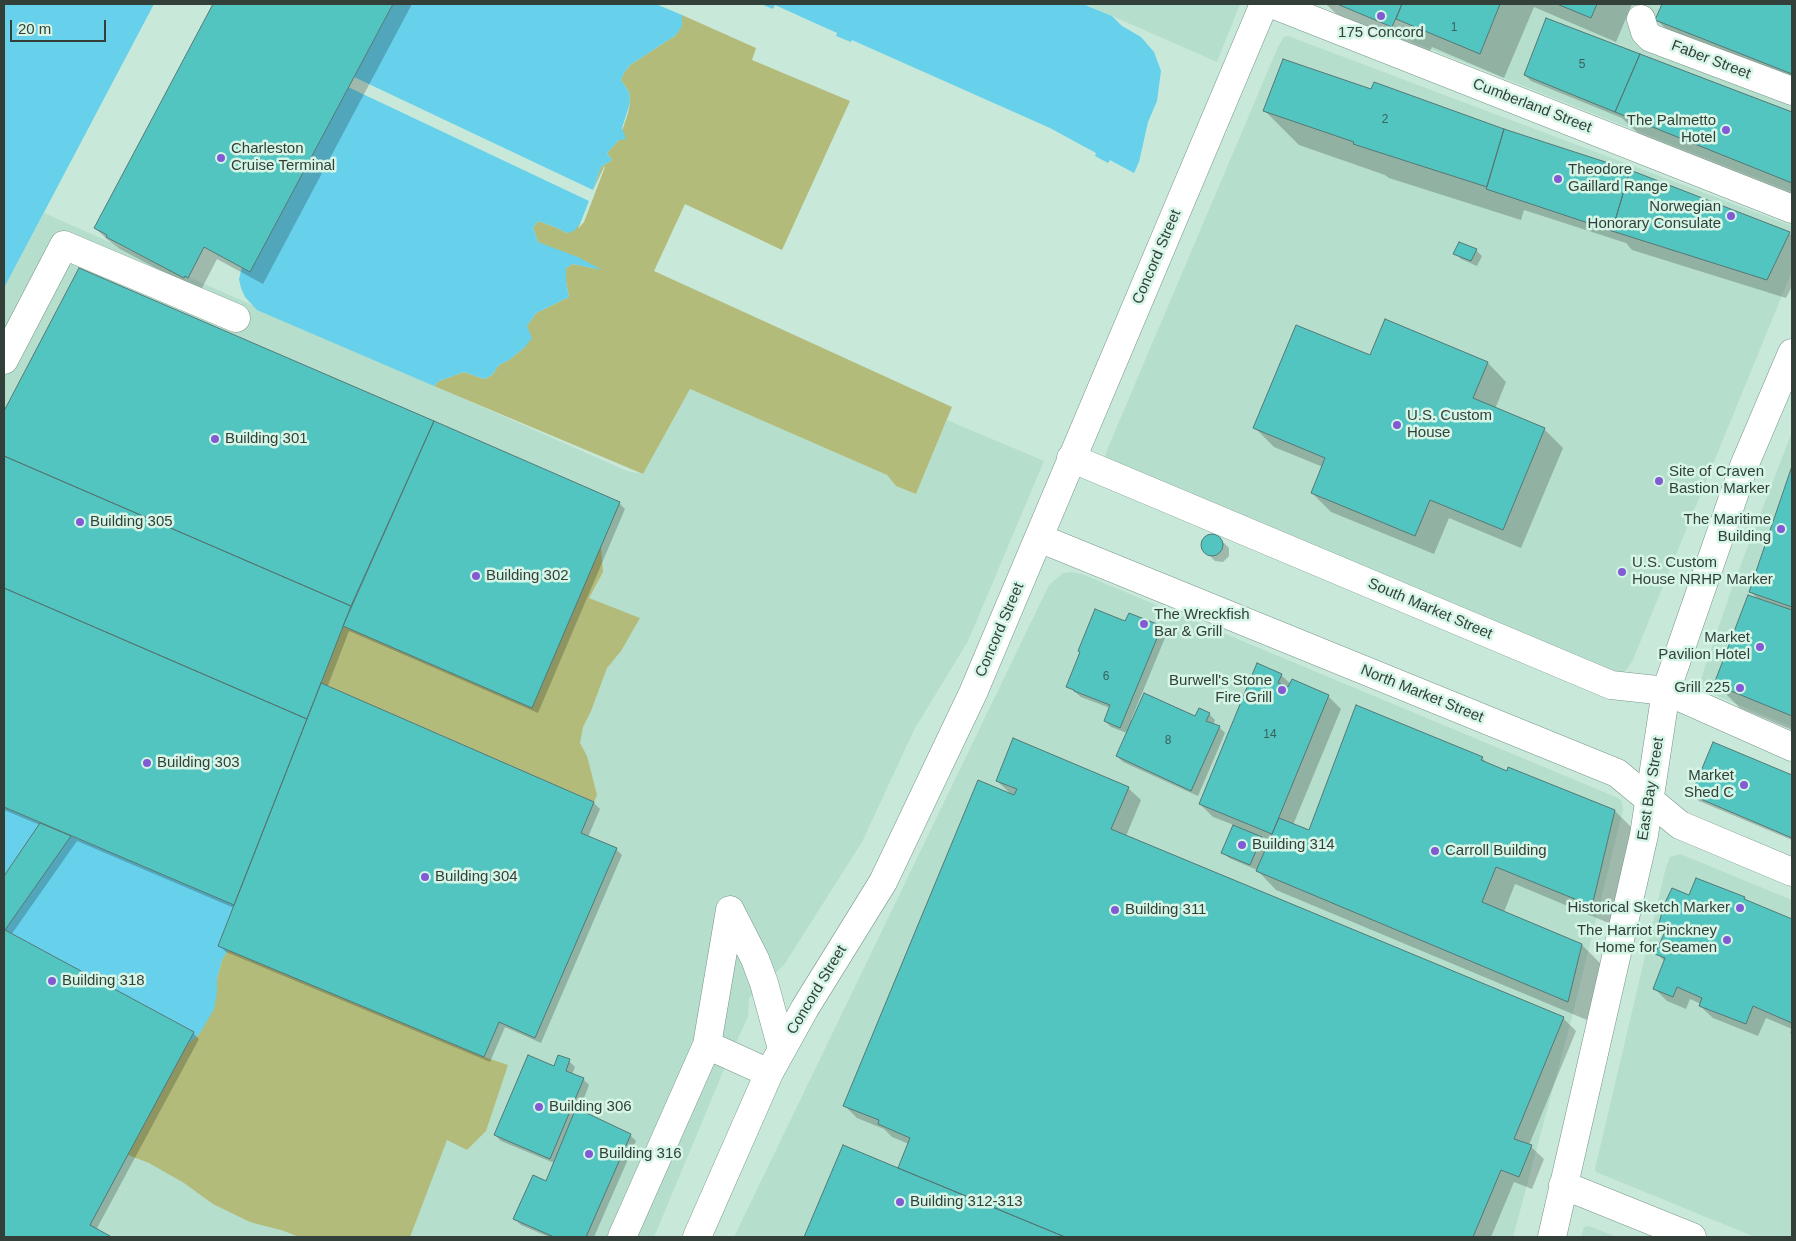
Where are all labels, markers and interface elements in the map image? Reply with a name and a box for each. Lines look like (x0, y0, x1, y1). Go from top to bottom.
scale bar (12, 10, 109, 42)
marker: 175 Concord (1375, 10, 1387, 22)
text: 20 m (18, 20, 51, 37)
house number: 1 (1451, 21, 1457, 35)
place label: 175 Concord (1338, 24, 1424, 42)
street label: Faber Street (1669, 37, 1753, 83)
house number: 5 (1579, 58, 1585, 72)
street label: Cumberland Street (1470, 75, 1594, 137)
place label: The Palmetto Hotel (1627, 112, 1716, 147)
house number: 2 (1382, 113, 1388, 127)
marker: The Palmetto Hotel (1720, 124, 1732, 136)
place label: Charleston Cruise Terminal (231, 140, 335, 175)
marker: Charleston Cruise Terminal (215, 152, 227, 164)
place label: Theodore Gaillard Range (1568, 161, 1668, 196)
marker: Theodore Gaillard Range (1552, 173, 1564, 185)
place label: Norwegian Honorary Consulate (1588, 198, 1721, 233)
street label: Concord Street (1129, 207, 1185, 307)
marker: Norwegian Honorary Consulate (1725, 210, 1737, 222)
place label: U.S. Custom House (1407, 407, 1492, 442)
marker: U.S. Custom House (1391, 419, 1403, 431)
place label: Building 301 (225, 430, 308, 448)
marker: Building 301 (209, 433, 221, 445)
place label: Site of Craven Bastion Marker (1669, 463, 1770, 498)
marker: Site of Craven Bastion Marker (1653, 475, 1665, 487)
place label: The Maritime Building (1683, 511, 1771, 546)
place label: Building 305 (90, 513, 173, 531)
marker: Building 305 (74, 516, 86, 528)
marker: The Maritime Building (1775, 523, 1787, 535)
place label: U.S. Custom House NRHP Marker (1632, 554, 1773, 589)
marker: U.S. Custom House NRHP Marker (1616, 566, 1628, 578)
place label: Building 302 (486, 567, 569, 585)
marker: Building 302 (470, 570, 482, 582)
street label: South Market Street (1365, 575, 1495, 643)
street label: Concord Street (972, 580, 1028, 680)
place label: The Wreckfish Bar & Grill (1154, 606, 1250, 641)
marker: The Wreckfish Bar & Grill (1138, 618, 1150, 630)
place label: Market Pavilion Hotel (1658, 629, 1750, 664)
marker: Market Pavilion Hotel (1754, 641, 1766, 653)
street label: North Market Street (1358, 661, 1486, 727)
house number: 6 (1103, 670, 1109, 684)
place label: Burwell's Stone Fire Grill (1169, 672, 1272, 707)
place label: Grill 225 (1674, 679, 1730, 697)
marker: Grill 225 (1734, 682, 1746, 694)
marker: Burwell's Stone Fire Grill (1276, 684, 1288, 696)
house number: 14 (1263, 728, 1277, 742)
house number: 8 (1165, 734, 1171, 748)
street label: East Bay Street (1634, 736, 1668, 842)
place label: Building 303 (157, 754, 240, 772)
marker: Building 303 (141, 757, 153, 769)
place label: Market Shed C (1684, 767, 1734, 802)
marker: Market Shed C (1738, 779, 1750, 791)
place label: Building 314 (1252, 836, 1335, 854)
marker: Building 314 (1236, 839, 1248, 851)
place label: Carroll Building (1445, 842, 1547, 860)
marker: Carroll Building (1429, 845, 1441, 857)
place label: Building 304 (435, 868, 518, 886)
marker: Building 304 (419, 871, 431, 883)
place label: Historical Sketch Marker (1567, 899, 1730, 917)
place label: Building 311 (1125, 901, 1206, 919)
marker: Historical Sketch Marker (1734, 902, 1746, 914)
marker: Building 311 (1109, 904, 1121, 916)
place label: The Harriot Pinckney Home for Seamen (1577, 922, 1717, 957)
marker: The Harriot Pinckney Home for Seamen (1721, 934, 1733, 946)
street label: Concord Street (783, 942, 851, 1038)
place label: Building 318 (62, 972, 145, 990)
marker: Building 318 (46, 975, 58, 987)
place label: Building 306 (549, 1098, 632, 1116)
marker: Building 306 (533, 1101, 545, 1113)
place label: Building 316 (599, 1145, 682, 1163)
marker: Building 316 (583, 1148, 595, 1160)
place label: Building 312-313 (910, 1193, 1023, 1211)
marker: Building 312-313 (894, 1196, 906, 1208)

